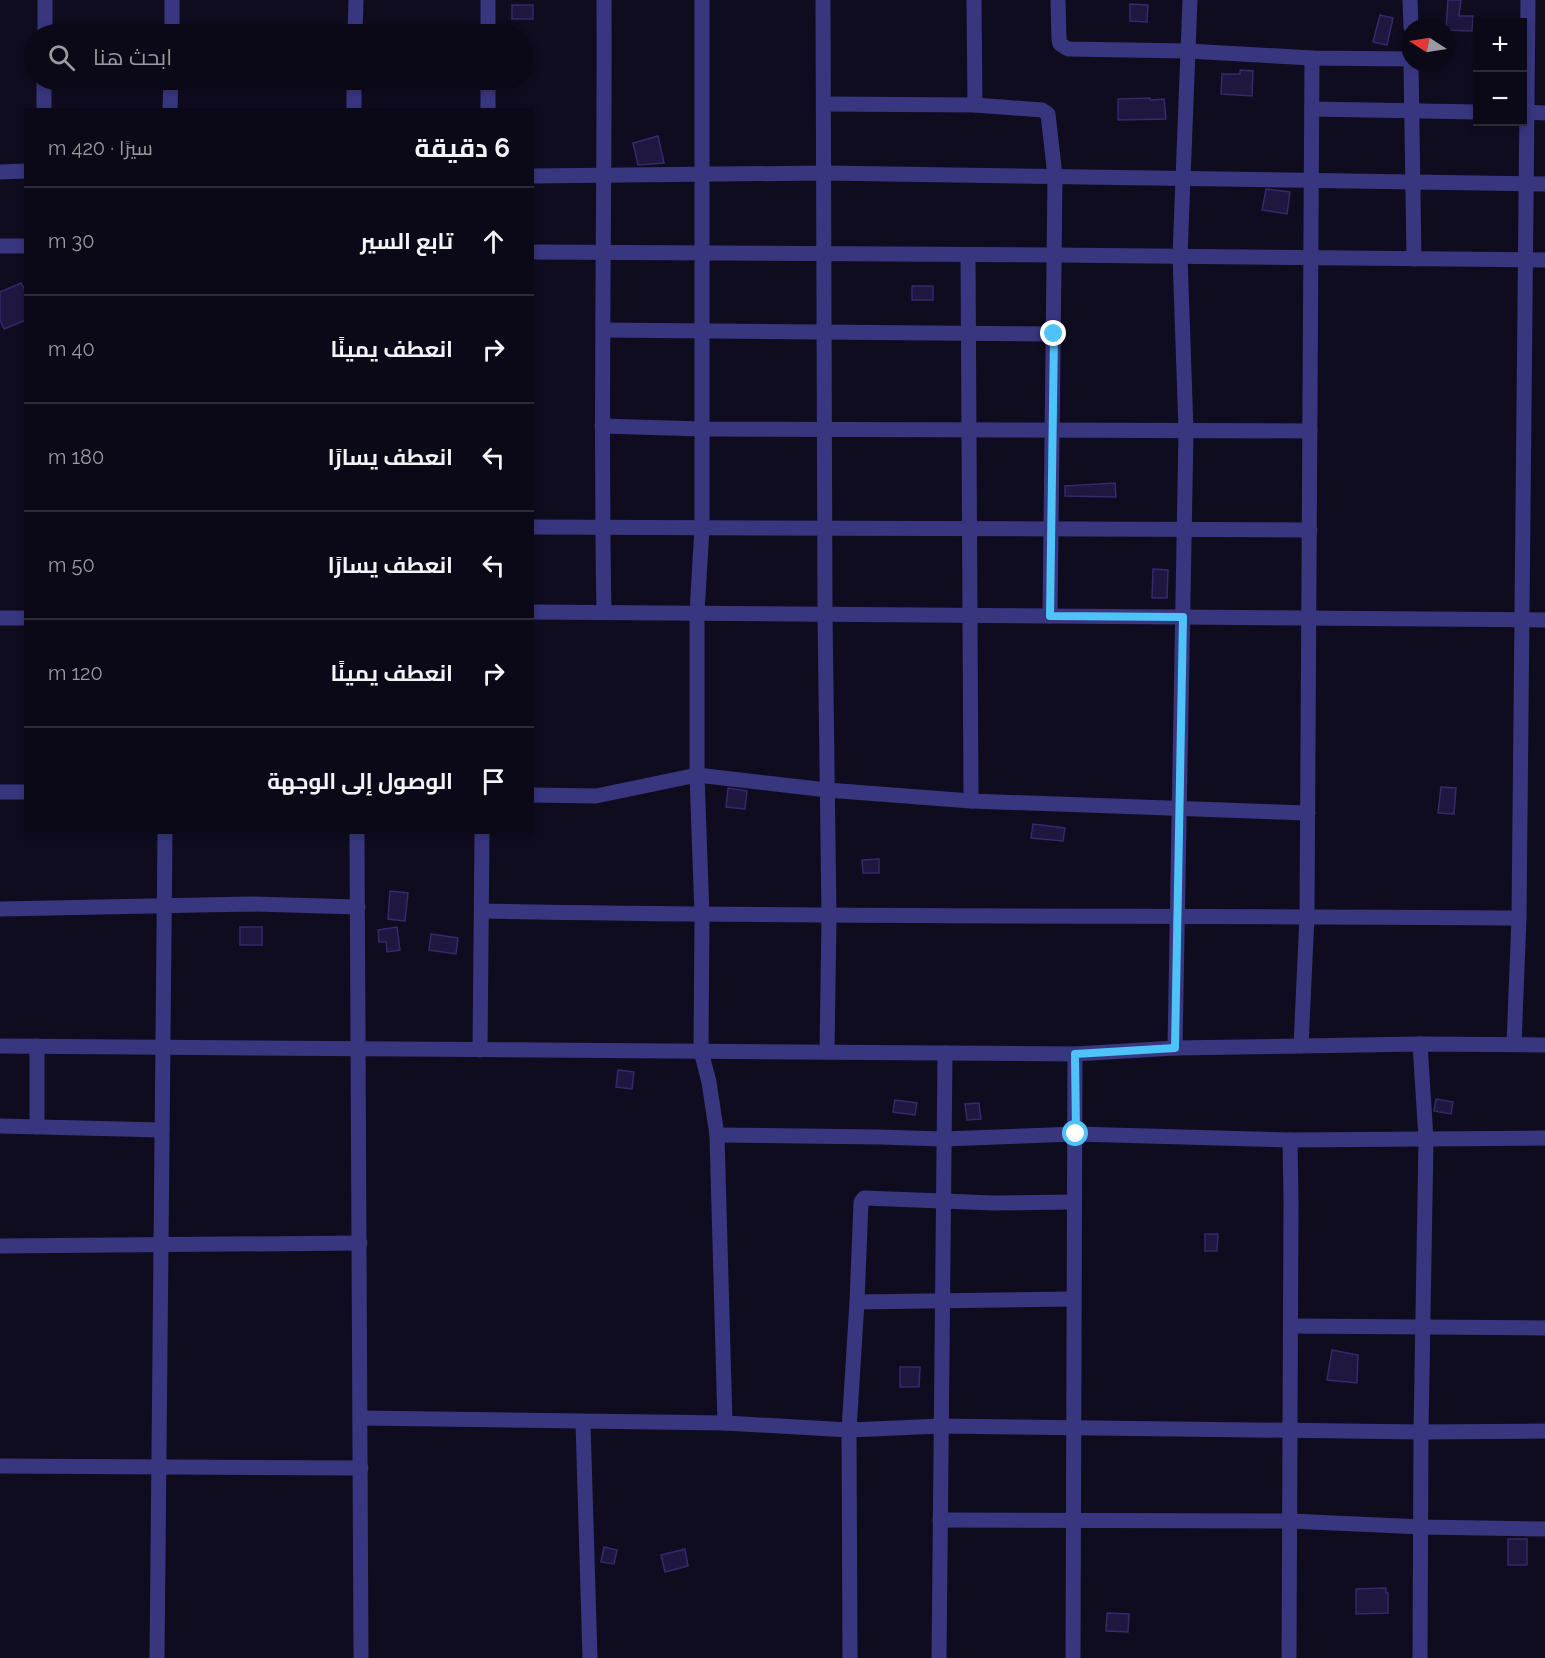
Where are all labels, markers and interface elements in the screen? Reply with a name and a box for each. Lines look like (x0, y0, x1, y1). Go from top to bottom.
north arrow (1401, 18, 1455, 72)
map controls (1473, 18, 1527, 126)
button: + (1473, 18, 1527, 72)
search box (24, 24, 534, 90)
icon: search (45, 41, 78, 74)
text: ابحث هنا (93, 44, 172, 70)
button: − (1473, 72, 1527, 126)
text: 6 دقيقة (414, 133, 510, 163)
text: سيرًا · 420 m (48, 136, 153, 160)
icon: ahead (477, 225, 510, 258)
text: تابع السير (360, 228, 453, 254)
text: 30 m (48, 229, 94, 253)
route end (1040, 320, 1066, 346)
icon: right (477, 333, 510, 366)
text: انعطف يمينًا (330, 336, 453, 362)
text: 40 m (48, 337, 95, 361)
icon: left (477, 441, 510, 474)
text: انعطف يسارًا (328, 444, 453, 470)
text: 180 m (48, 445, 104, 469)
icon: left (477, 549, 510, 582)
text: انعطف يسارًا (328, 552, 453, 578)
text: 50 m (48, 553, 95, 577)
icon: right (477, 657, 510, 690)
text: انعطف يمينًا (330, 660, 453, 686)
text: 120 m (48, 661, 103, 685)
icon: arrive (477, 765, 510, 798)
text: الوصول إلى الوجهة (267, 768, 453, 794)
route start (1062, 1120, 1088, 1146)

